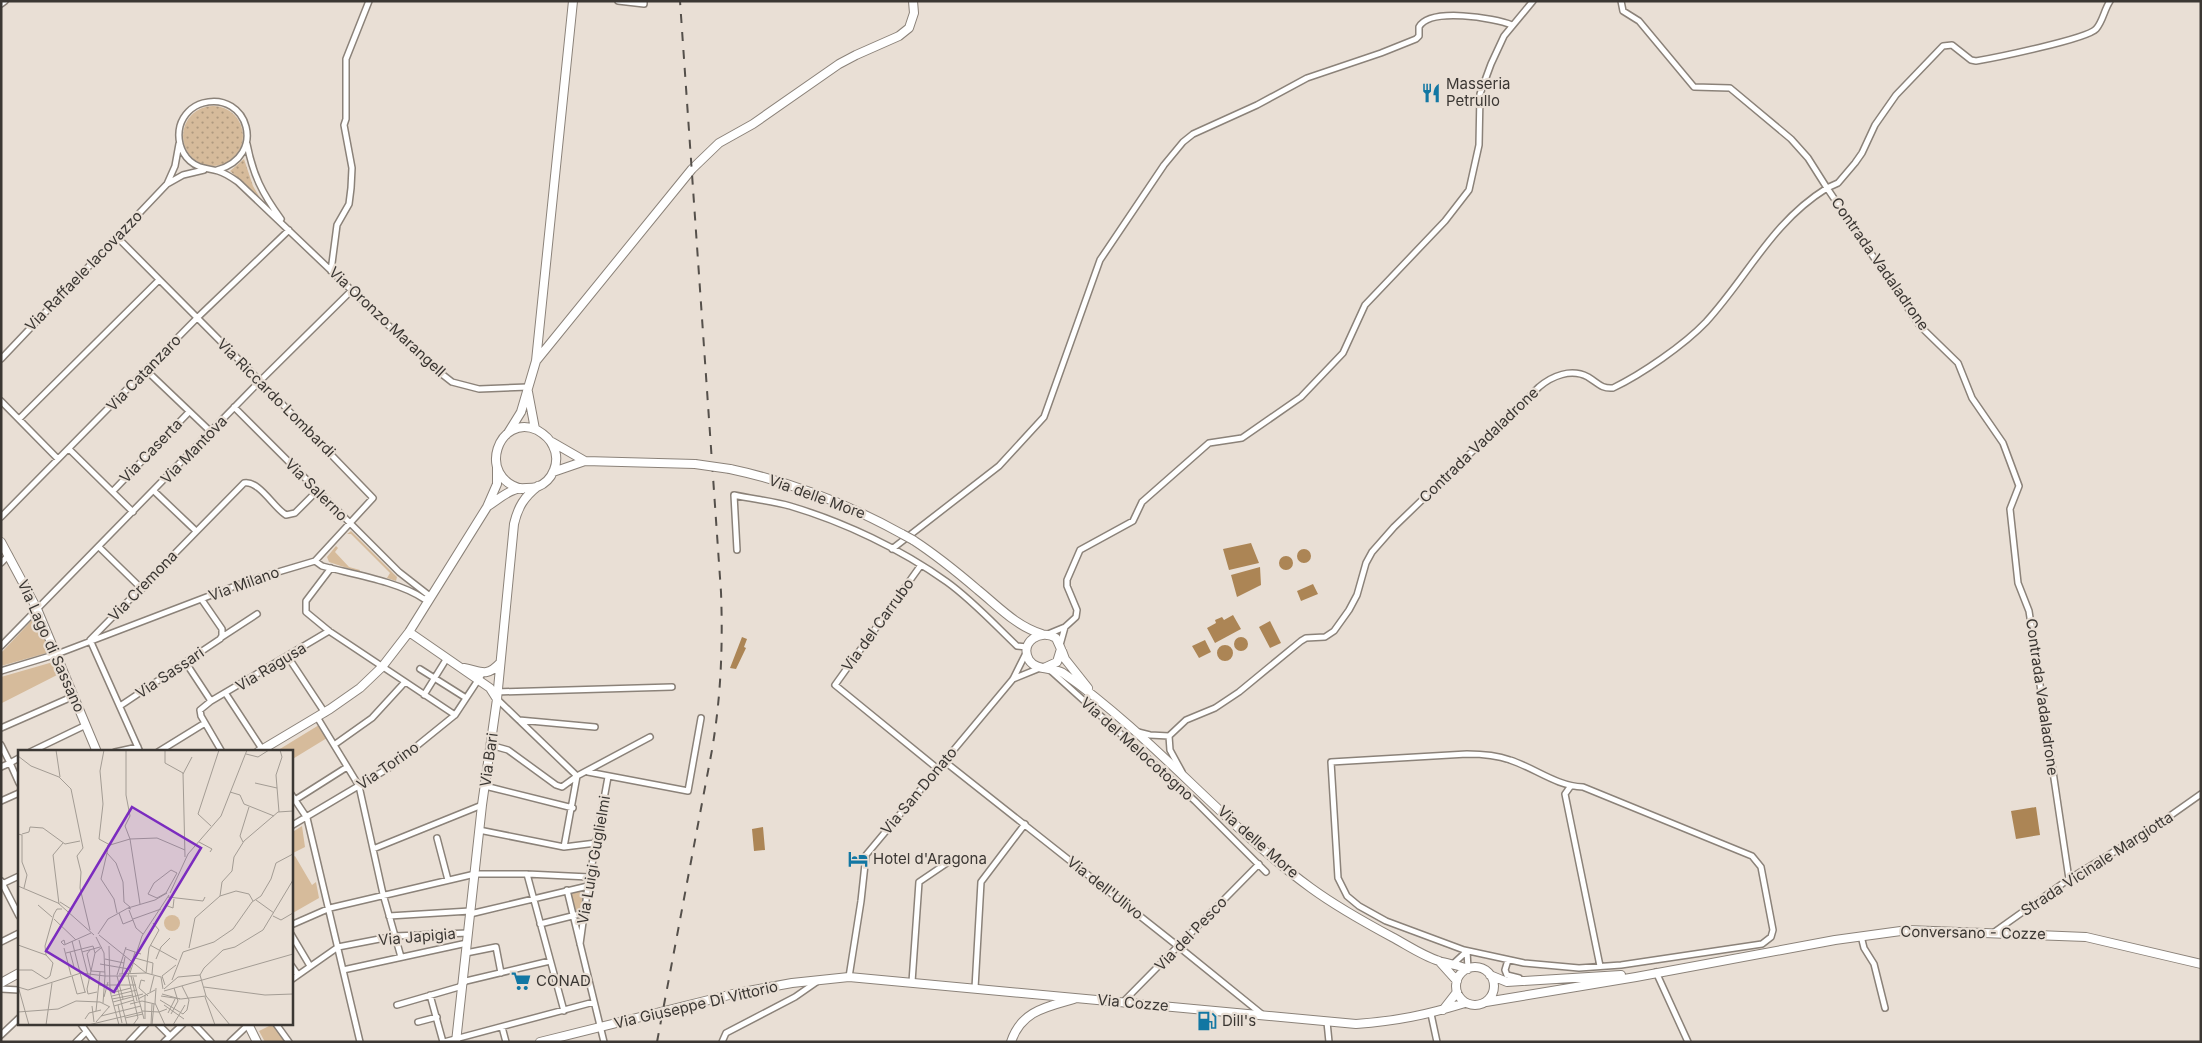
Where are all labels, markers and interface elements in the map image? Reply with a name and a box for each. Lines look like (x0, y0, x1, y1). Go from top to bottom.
place label: Masseria Petrullo (1446, 74, 1511, 110)
restaurant icon: Masseria Petrullo (1420, 82, 1442, 104)
street label: Contrada Vadaladrone (1827, 193, 1934, 334)
street label: Via Raffaele Iacovazzo (21, 206, 146, 335)
street label: Via Oronzo Marangell (325, 263, 450, 381)
street label: Via Catanzaro (102, 330, 185, 415)
street label: Via Riccardo Lombardi (213, 334, 340, 461)
street label: Contrada Vadaladrone (1415, 383, 1542, 507)
street label: Via Mantova (156, 412, 231, 488)
street label: Via Caserta (115, 415, 186, 487)
street label: Via Salerno (281, 454, 352, 525)
street label: Via delle More (766, 470, 868, 523)
street label: Via Cremona (104, 546, 181, 625)
street label: Via Milano (206, 562, 282, 605)
street label: Via del Carrubo (837, 574, 918, 675)
street label: Via Lago di Sassano (14, 577, 89, 715)
street label: Contrada Vadaladrone (2022, 617, 2063, 777)
street label: Via Ragusa (232, 638, 310, 695)
street label: Via Sassari (132, 643, 208, 702)
street label: Via del Melocotogno (1077, 693, 1198, 804)
street label: Via Bari (475, 732, 502, 788)
street label: Via Torino (353, 737, 422, 794)
street label: Via San Donato (876, 743, 961, 838)
inset map (18, 750, 292, 1026)
street label: Via Luigi Guglielmi (573, 794, 614, 926)
street label: Via delle More (1214, 801, 1303, 882)
street label: Strada Vicinale Margiotta (2017, 807, 2176, 920)
hotel icon: Hotel d'Aragona (847, 848, 869, 870)
place label: Hotel d'Aragona (873, 849, 987, 868)
street label: Via dell'Ulivo (1063, 852, 1147, 923)
street label: Via del Pesco (1150, 892, 1231, 975)
street label: Conversano - Cozze (1900, 922, 2046, 943)
street label: Via Japigia (377, 924, 456, 949)
supermarket icon: CONAD (510, 970, 532, 992)
place label: CONAD (536, 971, 591, 990)
street label: Via Giuseppe Di Vittorio (612, 976, 780, 1033)
street label: Via Cozze (1097, 990, 1169, 1015)
fuel station icon: Dill's (1196, 1010, 1218, 1032)
place label: Dill's (1222, 1011, 1256, 1030)

